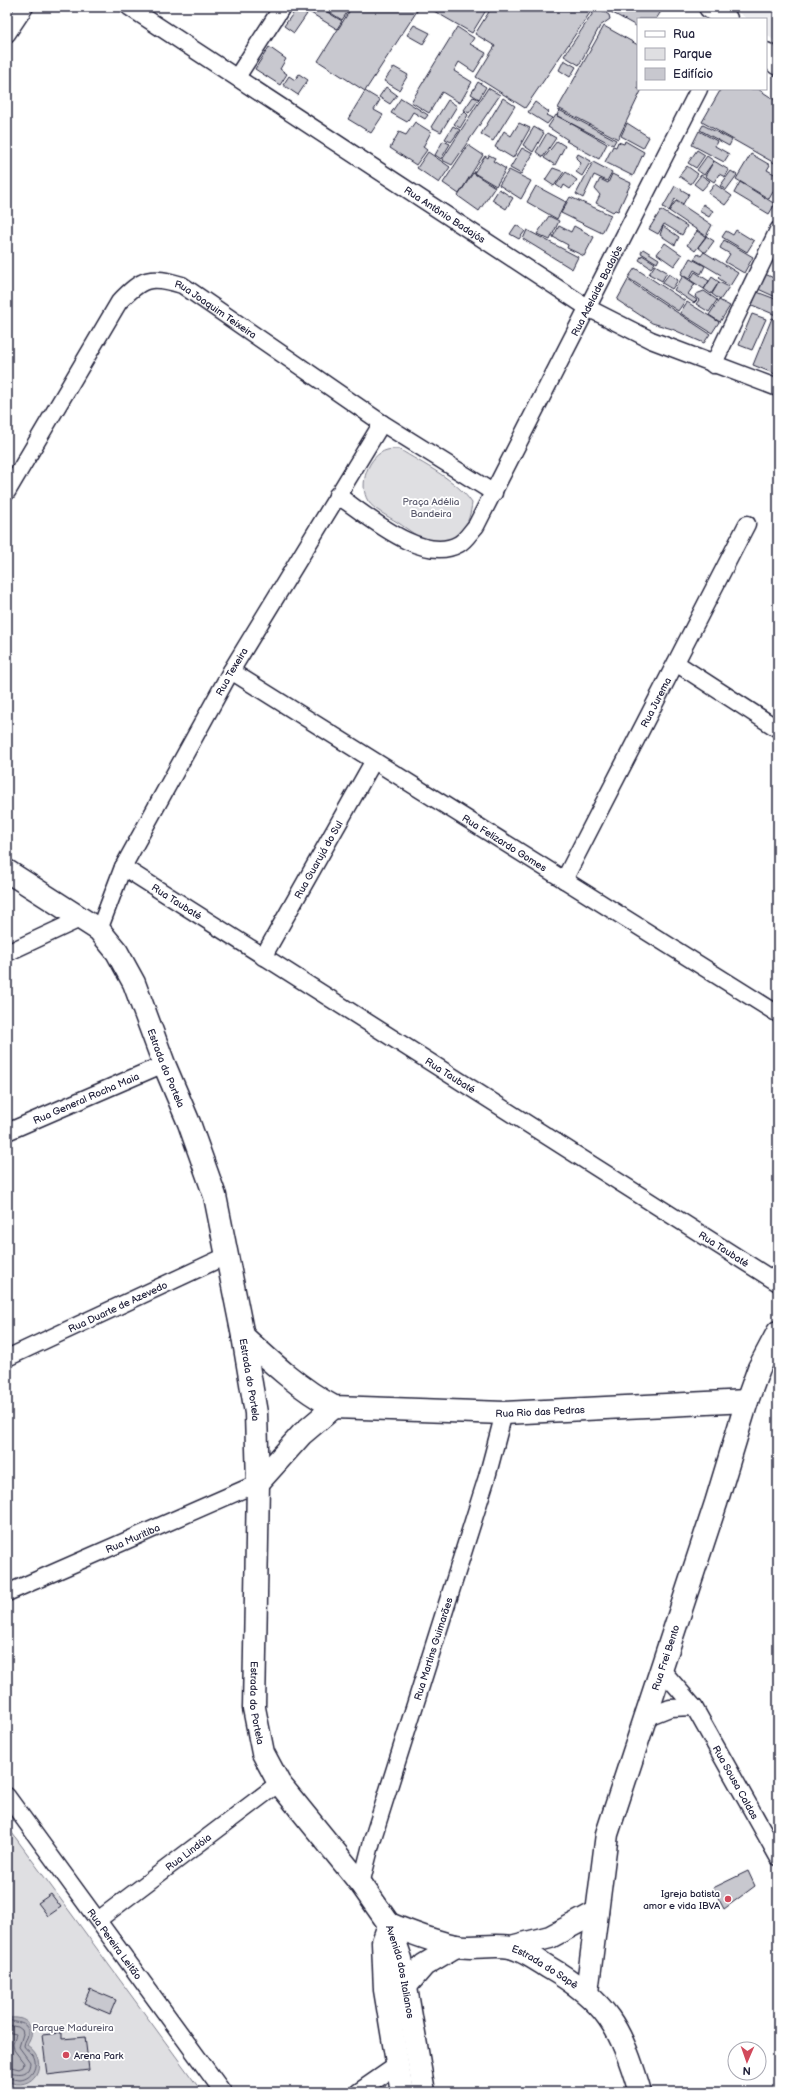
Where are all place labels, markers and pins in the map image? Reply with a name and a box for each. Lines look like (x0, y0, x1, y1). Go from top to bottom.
place label: Igreja batista amor e vida IBVA (643, 1888, 721, 1912)
marker: Igreja batista amor e vida IBVA (723, 1894, 733, 1904)
marker: Arena Park (61, 2050, 71, 2060)
place label: Arena Park (74, 2050, 124, 2062)

